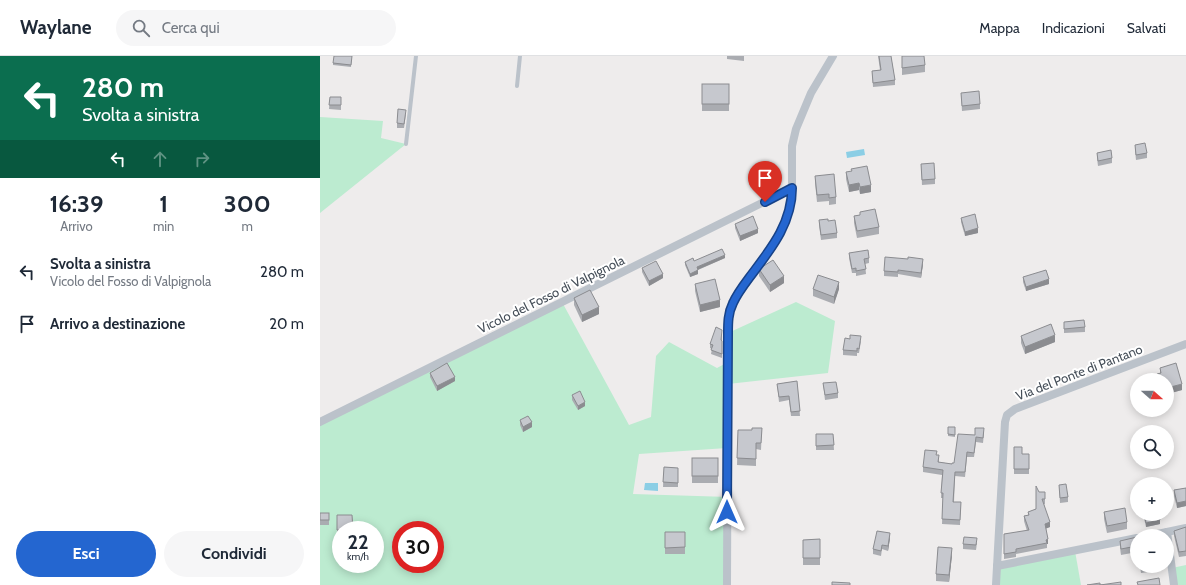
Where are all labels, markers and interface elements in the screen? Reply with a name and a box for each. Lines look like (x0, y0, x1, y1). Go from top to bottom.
search box (116, 10, 396, 46)
text: Waylane (20, 16, 92, 39)
icon: search (130, 17, 152, 39)
text: Cerca qui (162, 19, 220, 37)
text: Mappa (979, 19, 1020, 37)
text: Indicazioni (1042, 19, 1105, 37)
text: Salvati (1127, 19, 1166, 37)
text: 280 m (82, 70, 164, 104)
icon: left (16, 72, 68, 124)
text: Svolta a sinistra (82, 104, 199, 126)
icon: left (107, 148, 129, 170)
icon: ahead (149, 148, 171, 170)
icon: right (191, 148, 213, 170)
pin (748, 161, 782, 202)
icon: arrive (754, 167, 776, 189)
text: 16:39 (49, 189, 104, 218)
text: 1 (159, 189, 168, 218)
text: 300 (224, 189, 271, 218)
text: Arrivo (60, 218, 93, 234)
text: min (153, 218, 174, 234)
text: m (241, 218, 253, 234)
street label: Vicolo del Fosso di Valpignola (475, 251, 628, 337)
text: Svolta a sinistra (50, 255, 151, 273)
icon: left (16, 261, 38, 283)
text: 280 m (260, 263, 304, 281)
text: Vicolo del Fosso di Valpignola (50, 273, 211, 289)
icon: arrive (16, 313, 38, 335)
text: Arrivo a destinazione (50, 315, 185, 333)
text: 20 m (269, 315, 304, 333)
street label: Via del Ponte di Pantano (1013, 340, 1145, 404)
north arrow (1130, 373, 1174, 417)
map controls (1130, 373, 1174, 573)
button: search (1130, 425, 1174, 469)
button: + (1130, 477, 1174, 521)
position arrow (706, 491, 748, 533)
speed limit sign: 30 (392, 521, 444, 573)
button: − (1130, 529, 1174, 573)
text: 22 (347, 530, 369, 554)
button: Esci (16, 531, 156, 577)
button: Condividi (164, 531, 304, 577)
text: km/h (347, 550, 369, 563)

